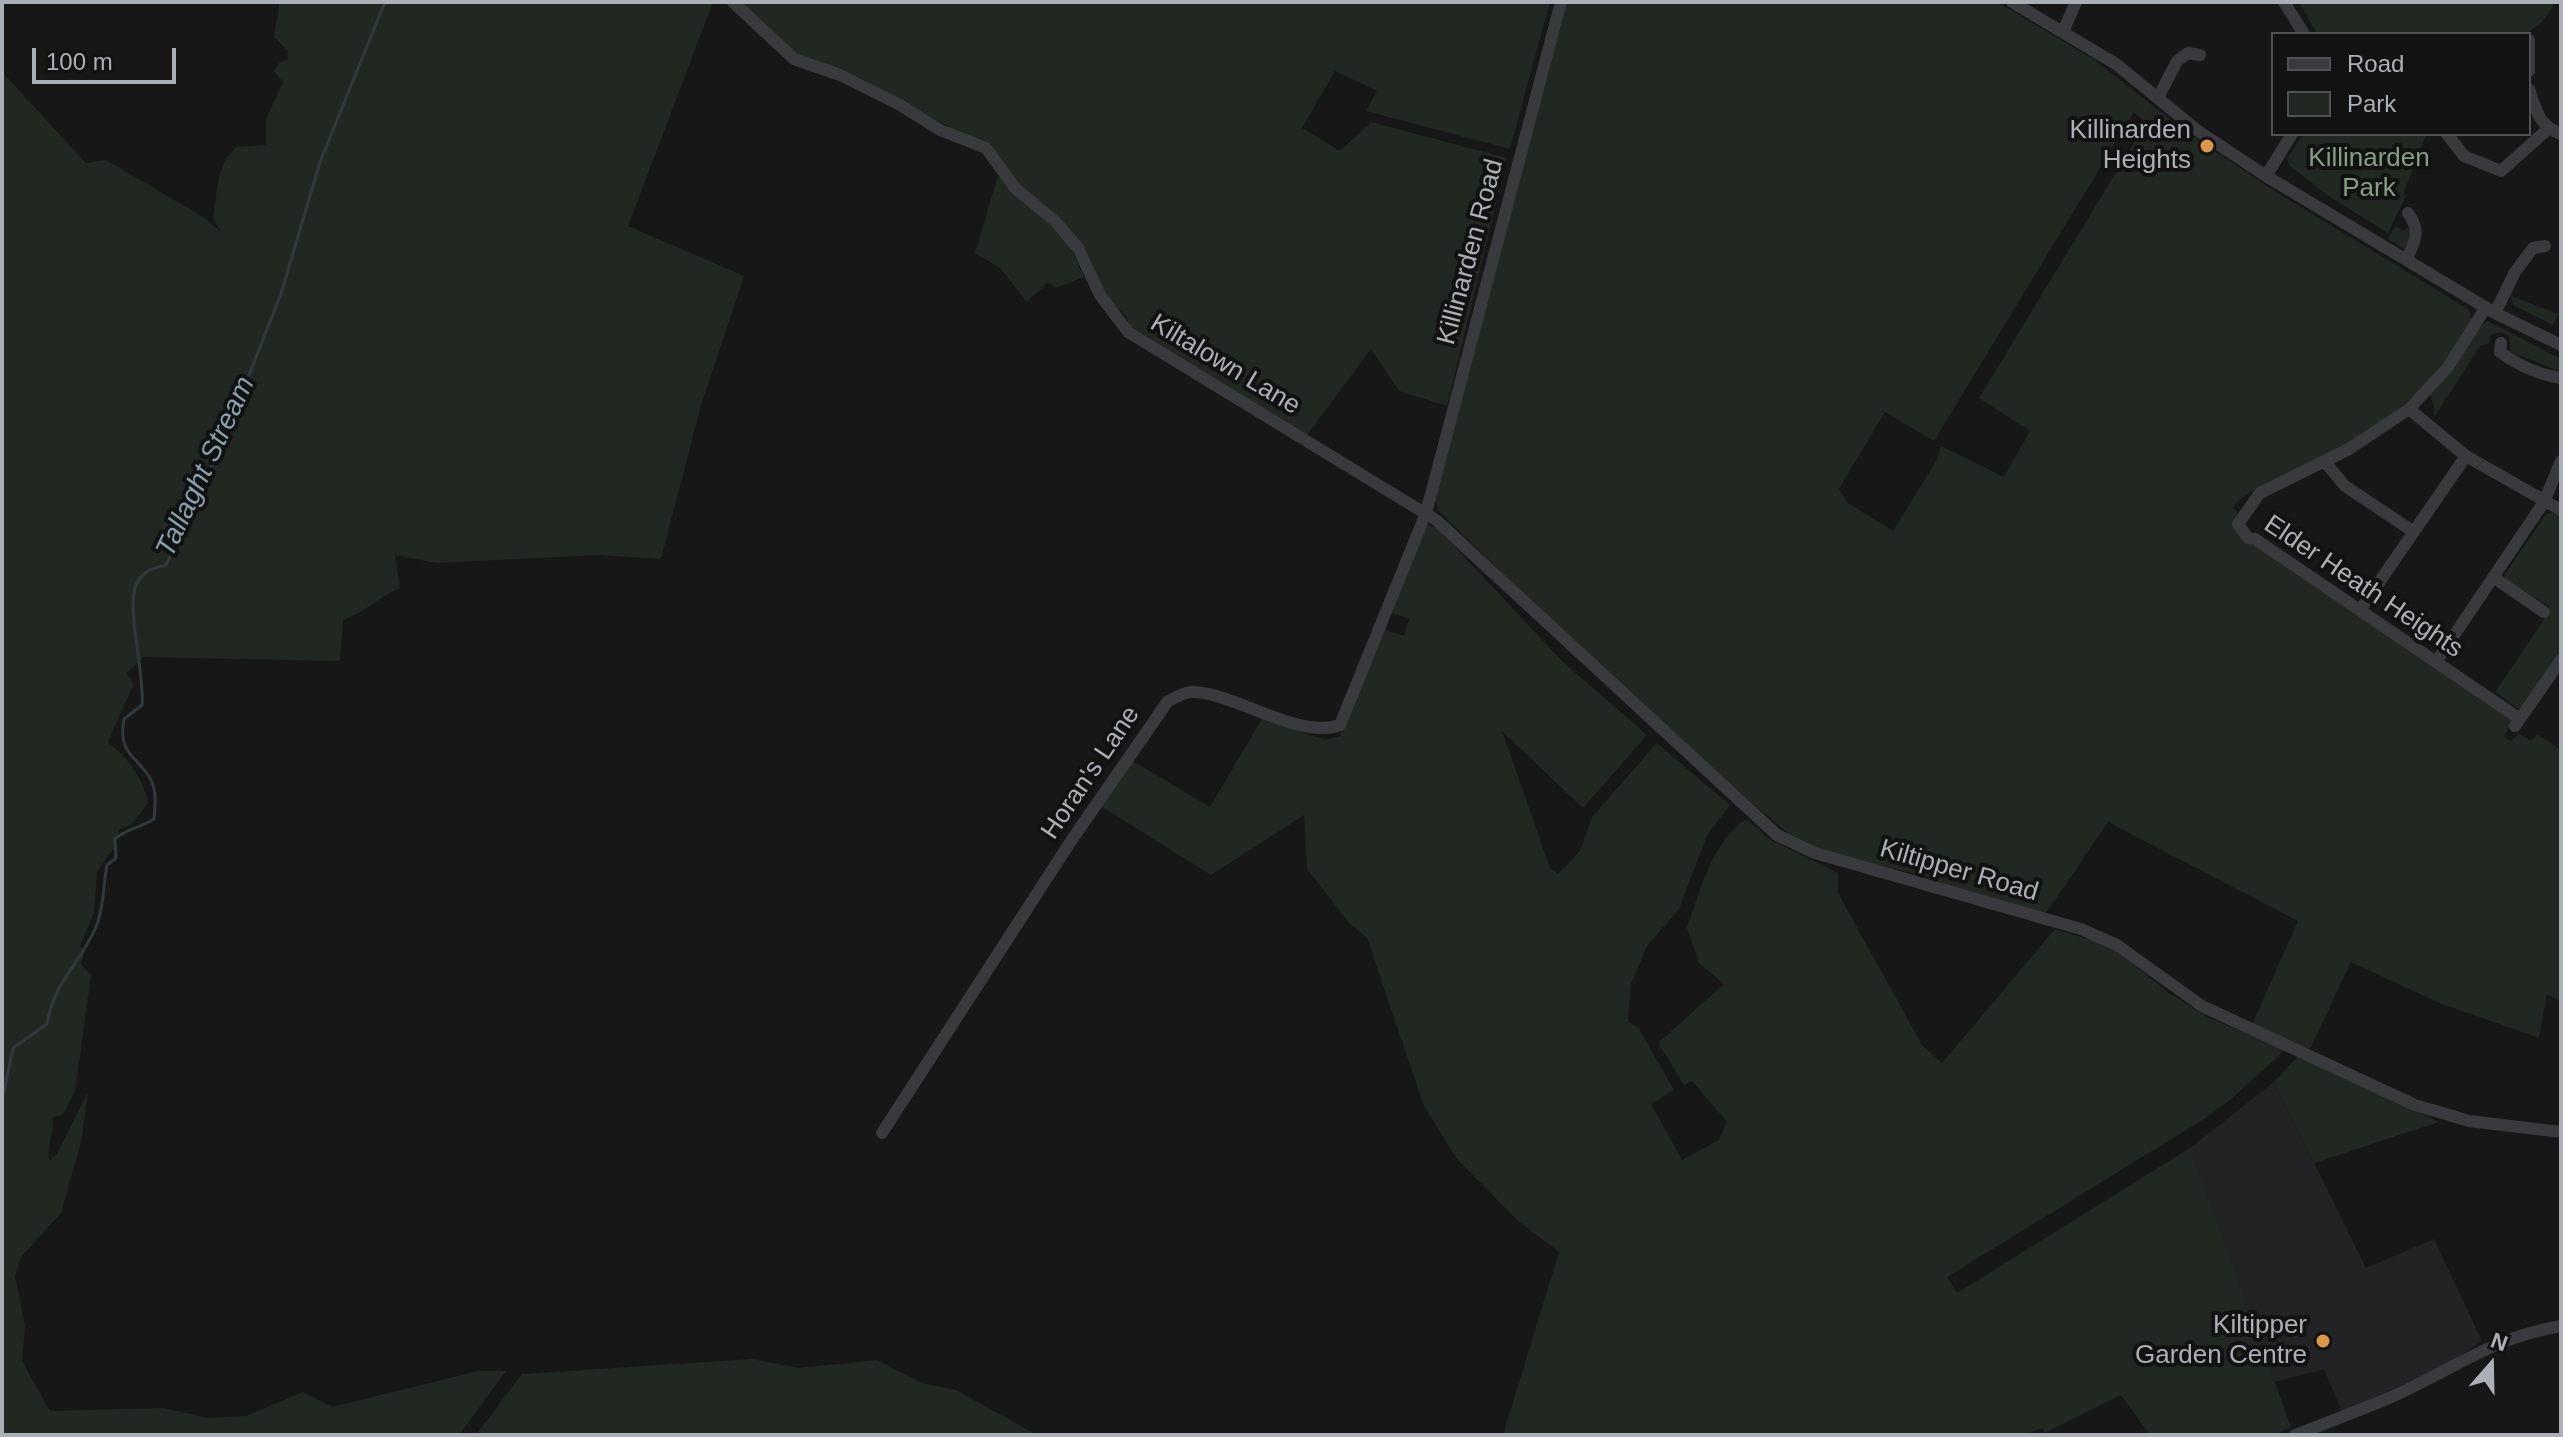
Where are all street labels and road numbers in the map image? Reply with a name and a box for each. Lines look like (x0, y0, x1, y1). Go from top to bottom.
street label: Killinarden Road (1431, 156, 1511, 348)
street label: Kiltalown Lane (1144, 308, 1306, 422)
street label: Elder Heath Heights (2258, 509, 2468, 665)
street label: Horan's Lane (1035, 701, 1147, 845)
street label: Kiltipper Road (1876, 833, 2042, 909)

